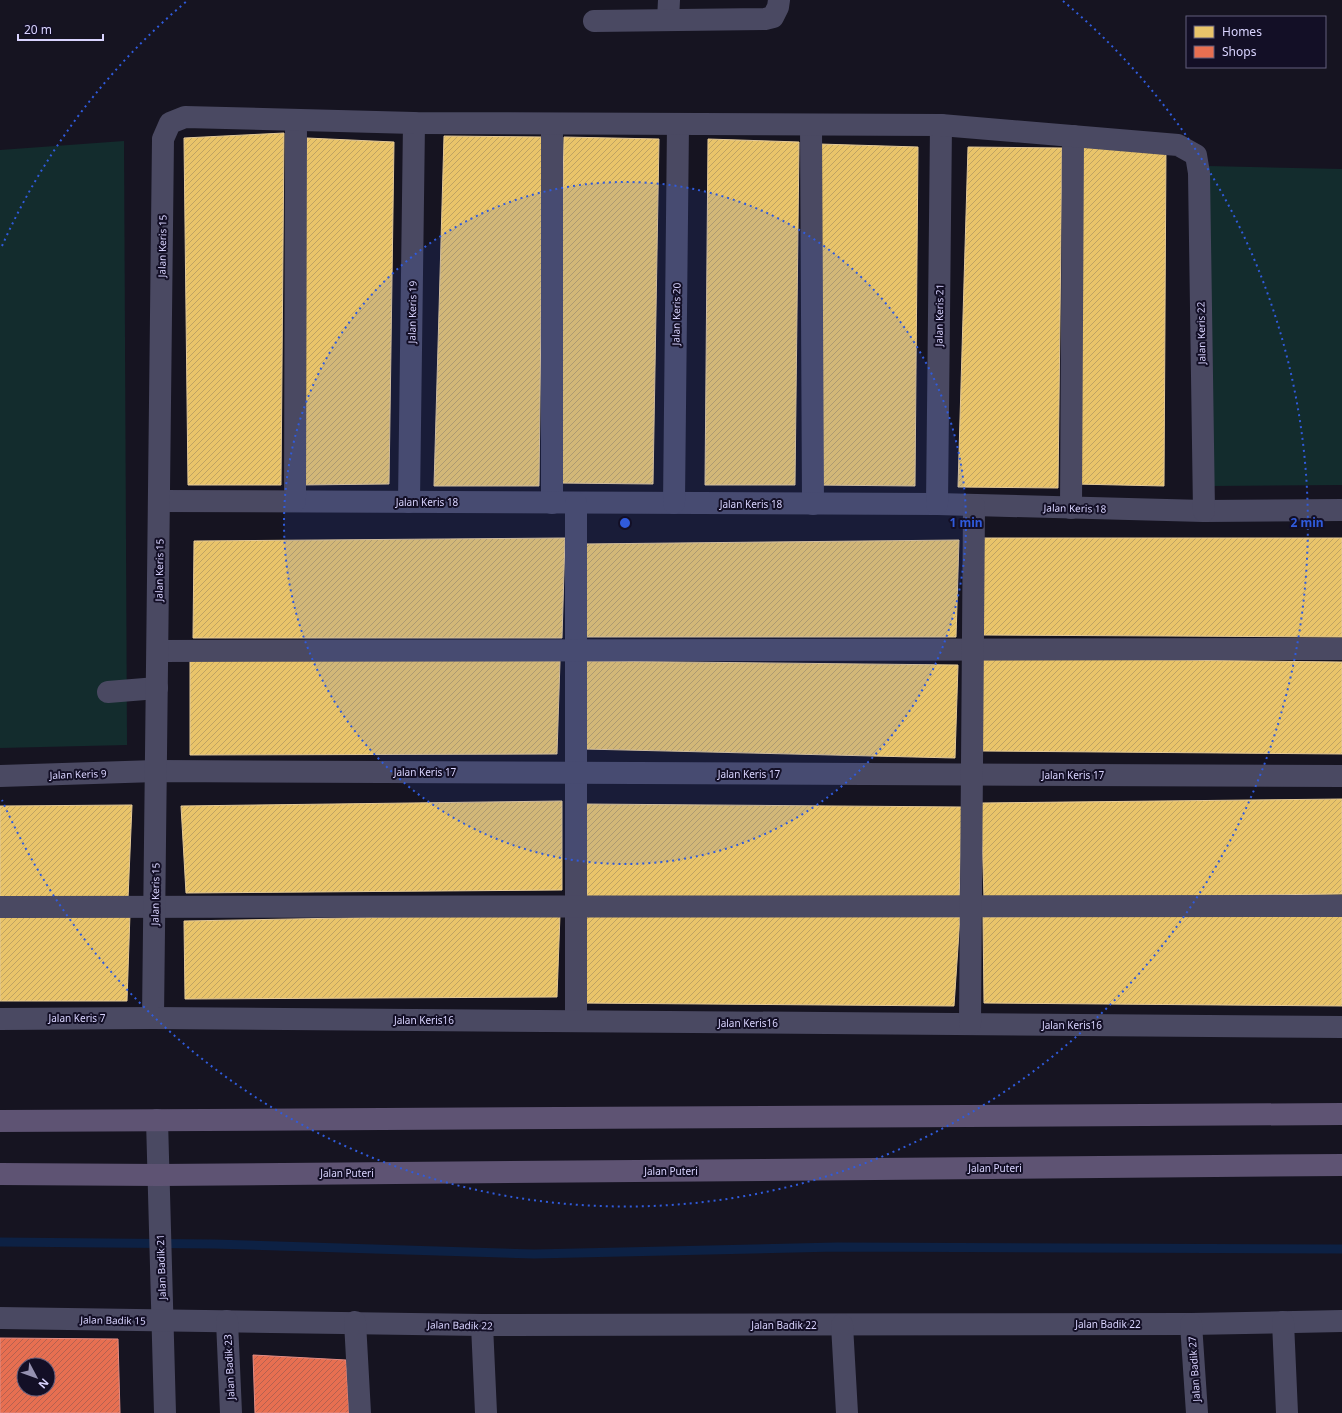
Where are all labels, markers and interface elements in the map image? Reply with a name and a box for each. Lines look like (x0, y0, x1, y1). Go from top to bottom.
scale bar (18, 16, 103, 42)
legend (1186, 16, 1326, 68)
text: 20 m (24, 21, 52, 38)
text: Homes (1222, 23, 1262, 40)
text: Shops (1222, 43, 1257, 60)
street label: Jalan Keris 15 (154, 214, 170, 278)
street label: Jalan Keris 19 (404, 280, 420, 344)
street label: Jalan Keris 20 (668, 282, 684, 346)
street label: Jalan Keris 21 (931, 284, 947, 347)
street label: Jalan Keris 22 (1193, 301, 1209, 365)
street label: Jalan Keris 18 (395, 495, 459, 509)
street label: Jalan Keris 18 (719, 497, 783, 511)
street label: Jalan Keris 18 (1043, 500, 1107, 516)
text: 1 min (949, 514, 983, 531)
text: 2 min (1290, 514, 1324, 531)
centre of rings (618, 516, 632, 530)
street label: Jalan Keris 15 (151, 538, 167, 602)
street label: Jalan Keris 17 (393, 765, 457, 779)
street label: Jalan Keris 9 (48, 766, 107, 782)
street label: Jalan Keris 17 (717, 767, 781, 781)
street label: Jalan Keris 17 (1041, 768, 1105, 782)
street label: Jalan Keris 15 (147, 862, 163, 926)
street label: Jalan Keris 7 (48, 1011, 106, 1025)
street label: Jalan Keris16 (393, 1013, 454, 1027)
street label: Jalan Keris16 (717, 1016, 778, 1030)
street label: Jalan Keris16 (1041, 1018, 1102, 1032)
street label: Jalan Puteri (967, 1161, 1022, 1175)
street label: Jalan Puteri (643, 1164, 698, 1178)
street label: Jalan Puteri (319, 1166, 374, 1180)
street label: Jalan Badik 21 (153, 1234, 169, 1301)
street label: Jalan Badik 15 (79, 1312, 146, 1328)
street label: Jalan Badik 22 (426, 1317, 493, 1333)
street label: Jalan Badik 22 (1074, 1317, 1141, 1331)
street label: Jalan Badik 22 (750, 1318, 817, 1332)
street label: Jalan Badik 23 (220, 1334, 238, 1401)
street label: Jalan Badik 27 (1185, 1336, 1203, 1403)
north arrow (16, 1357, 56, 1397)
text: N (35, 1376, 53, 1392)

